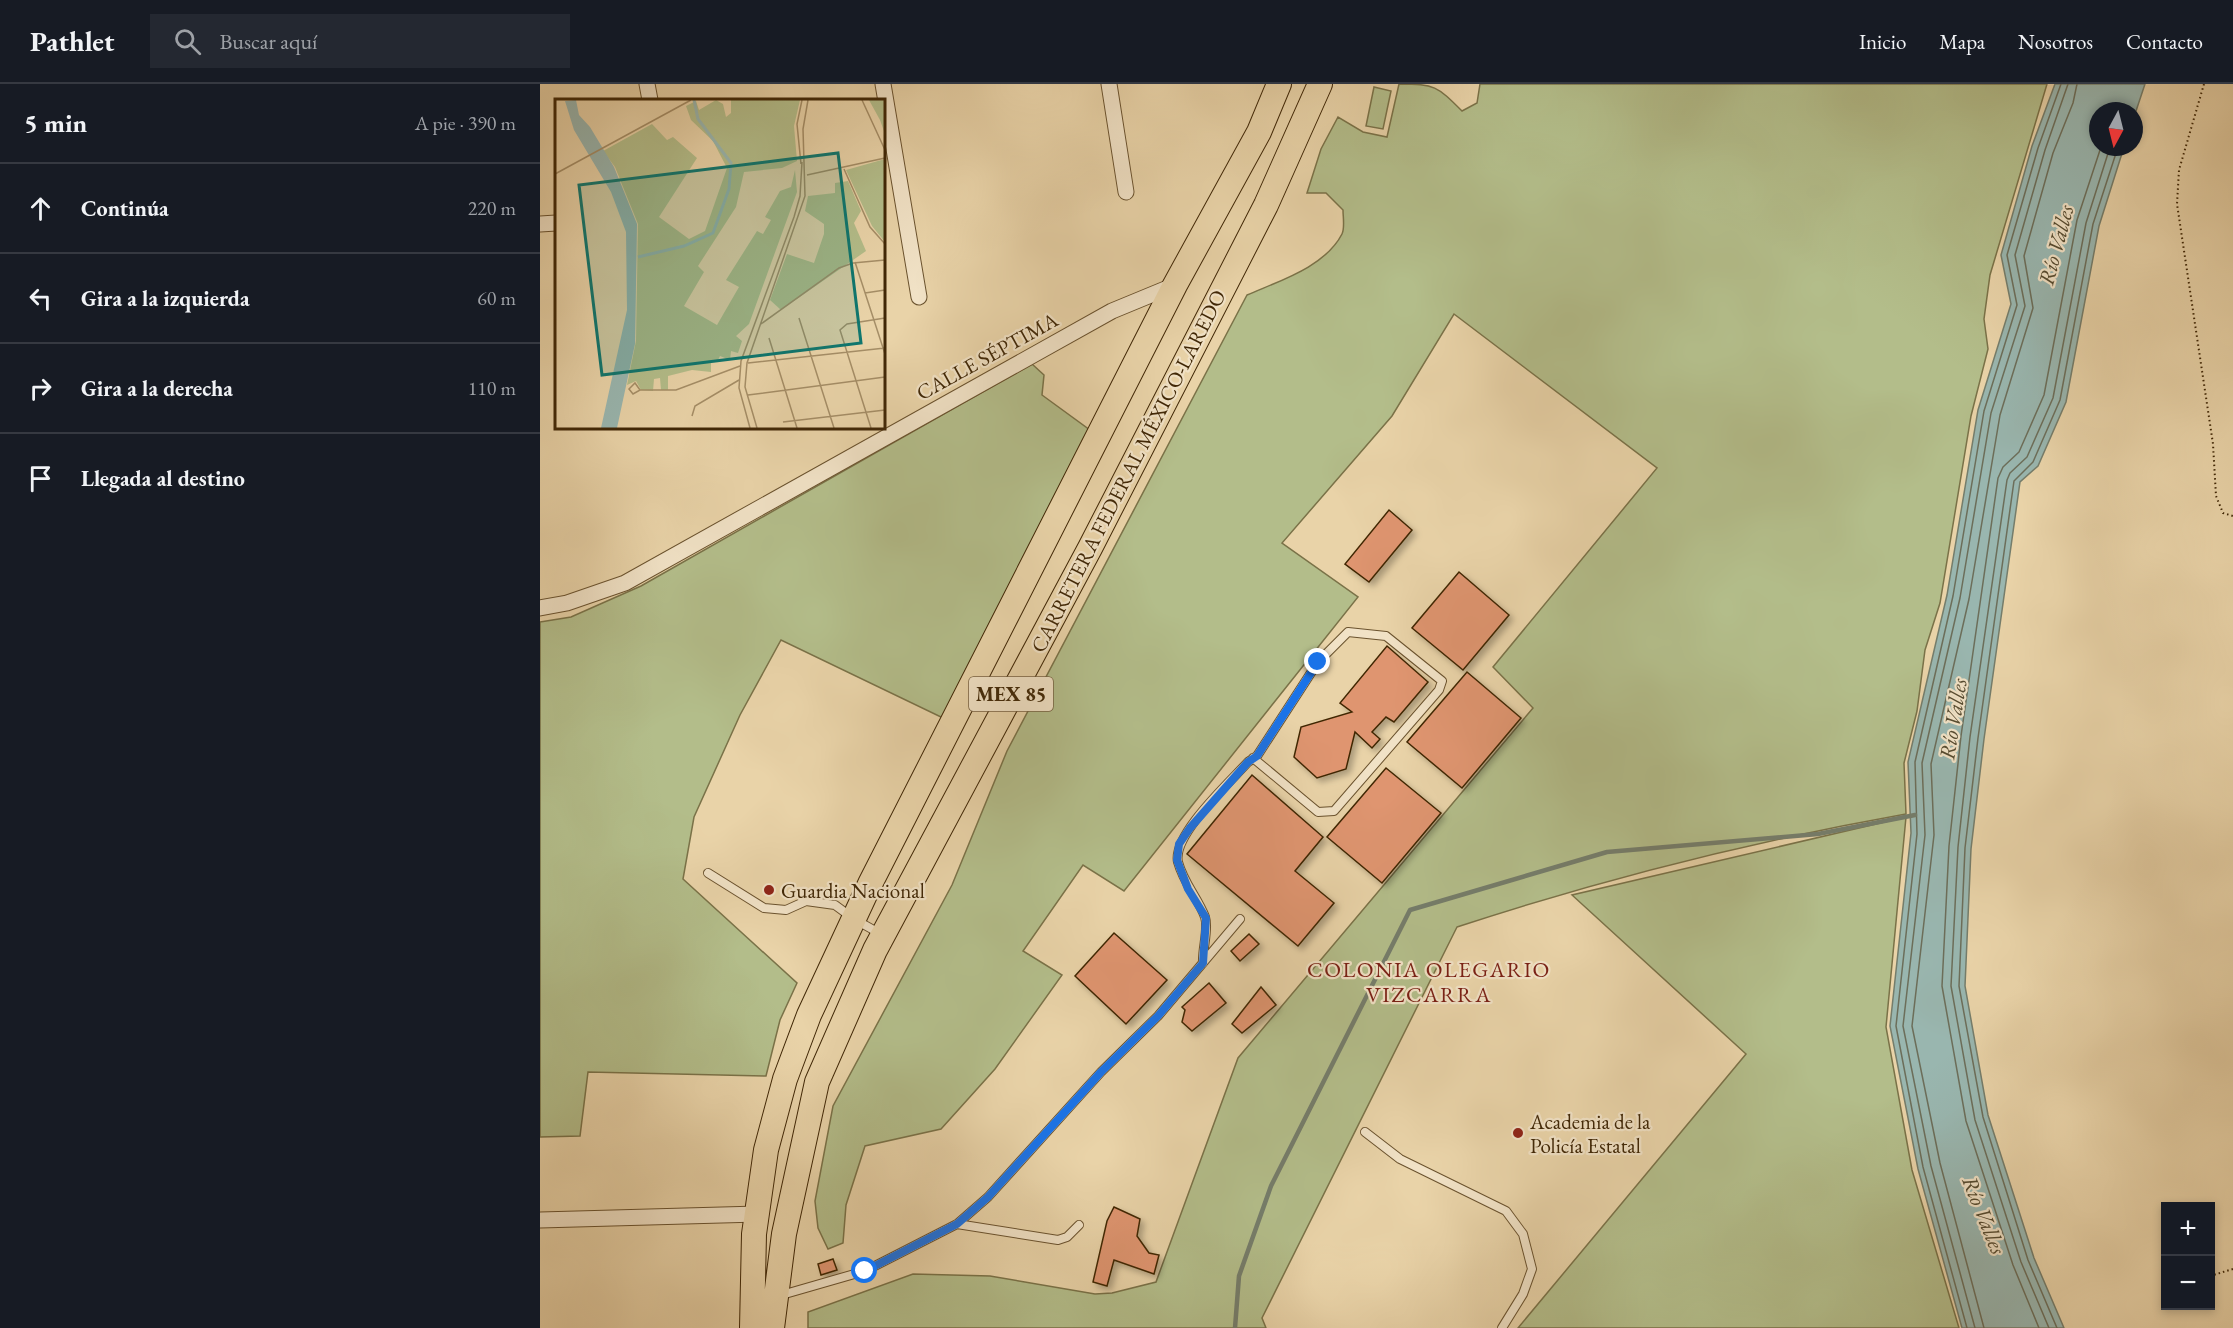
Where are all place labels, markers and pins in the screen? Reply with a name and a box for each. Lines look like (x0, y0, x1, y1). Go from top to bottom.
place label: Guardia Nacional (781, 877, 925, 904)
marker: Guardia Nacional (762, 883, 776, 897)
place label: Academia de la Policía Estatal (1529, 1108, 1651, 1159)
marker: Academia de la Policía Estatal (1511, 1126, 1525, 1140)

